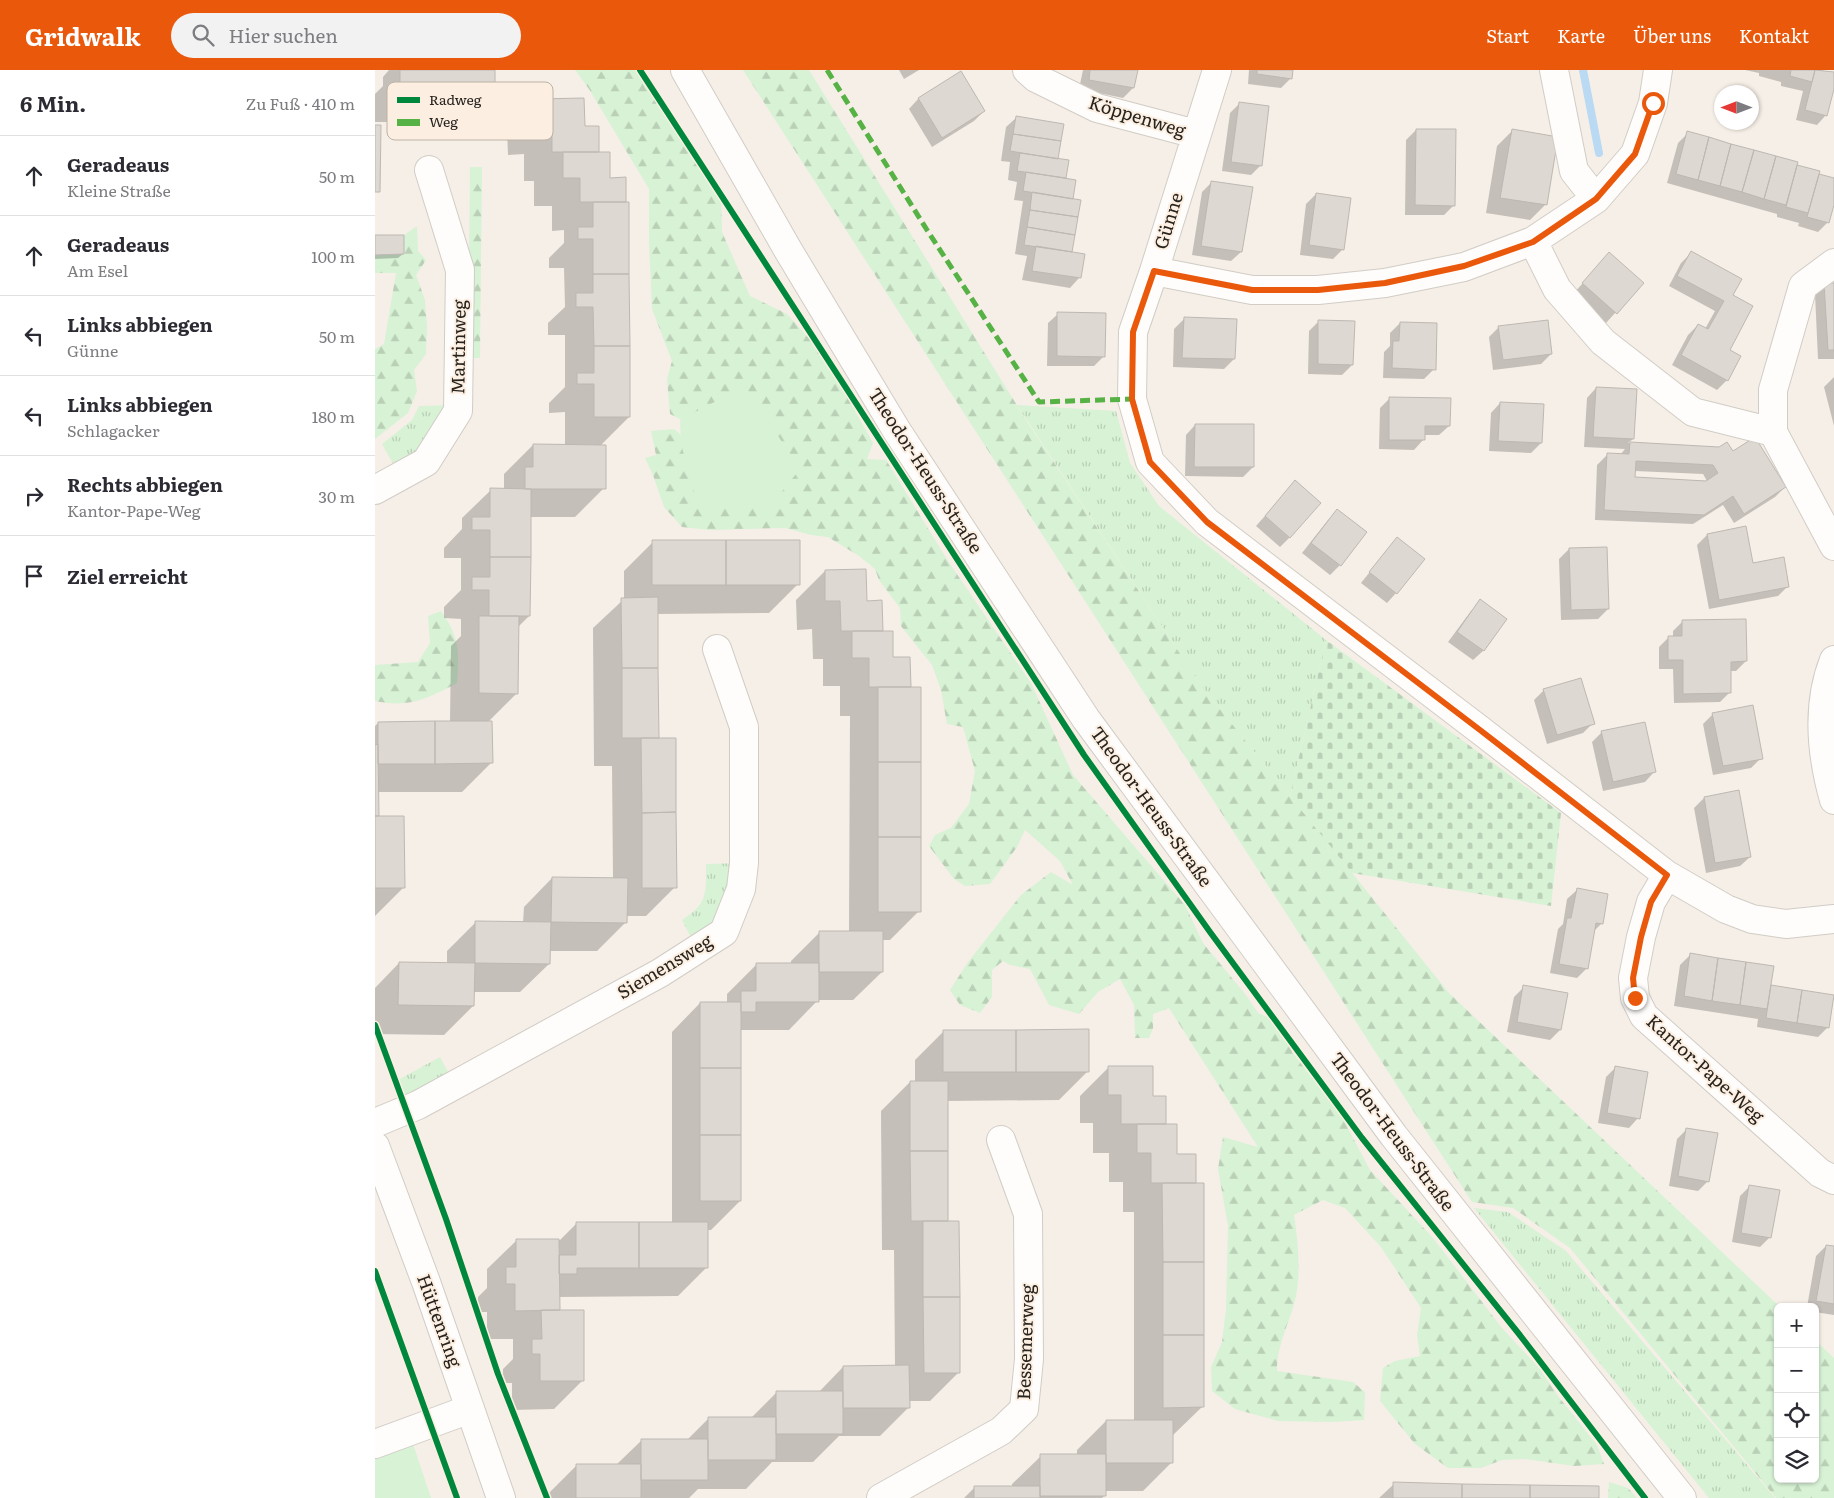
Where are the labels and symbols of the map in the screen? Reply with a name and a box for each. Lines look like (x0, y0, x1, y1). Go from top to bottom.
legend (387, 82, 553, 140)
north arrow (1714, 85, 1759, 130)
street label: Köppenweg (1085, 88, 1190, 143)
text: Radweg (429, 89, 482, 109)
route start (1642, 92, 1665, 115)
text: Weg (429, 111, 458, 131)
street label: Günne (1146, 189, 1189, 252)
street label: Martinweg (443, 298, 472, 395)
street label: Theodor-Heuss-Straße (862, 382, 990, 558)
street label: Theodor-Heuss-Straße (1085, 720, 1220, 892)
street label: Siemensweg (611, 926, 718, 1005)
route end (1624, 987, 1647, 1010)
street label: Kantor-Pape-Weg (1641, 1007, 1772, 1129)
street label: Theodor-Heuss-Straße (1324, 1046, 1462, 1216)
street label: Hüttenring (411, 1270, 470, 1372)
street label: Bessemerweg (1009, 1283, 1040, 1400)

